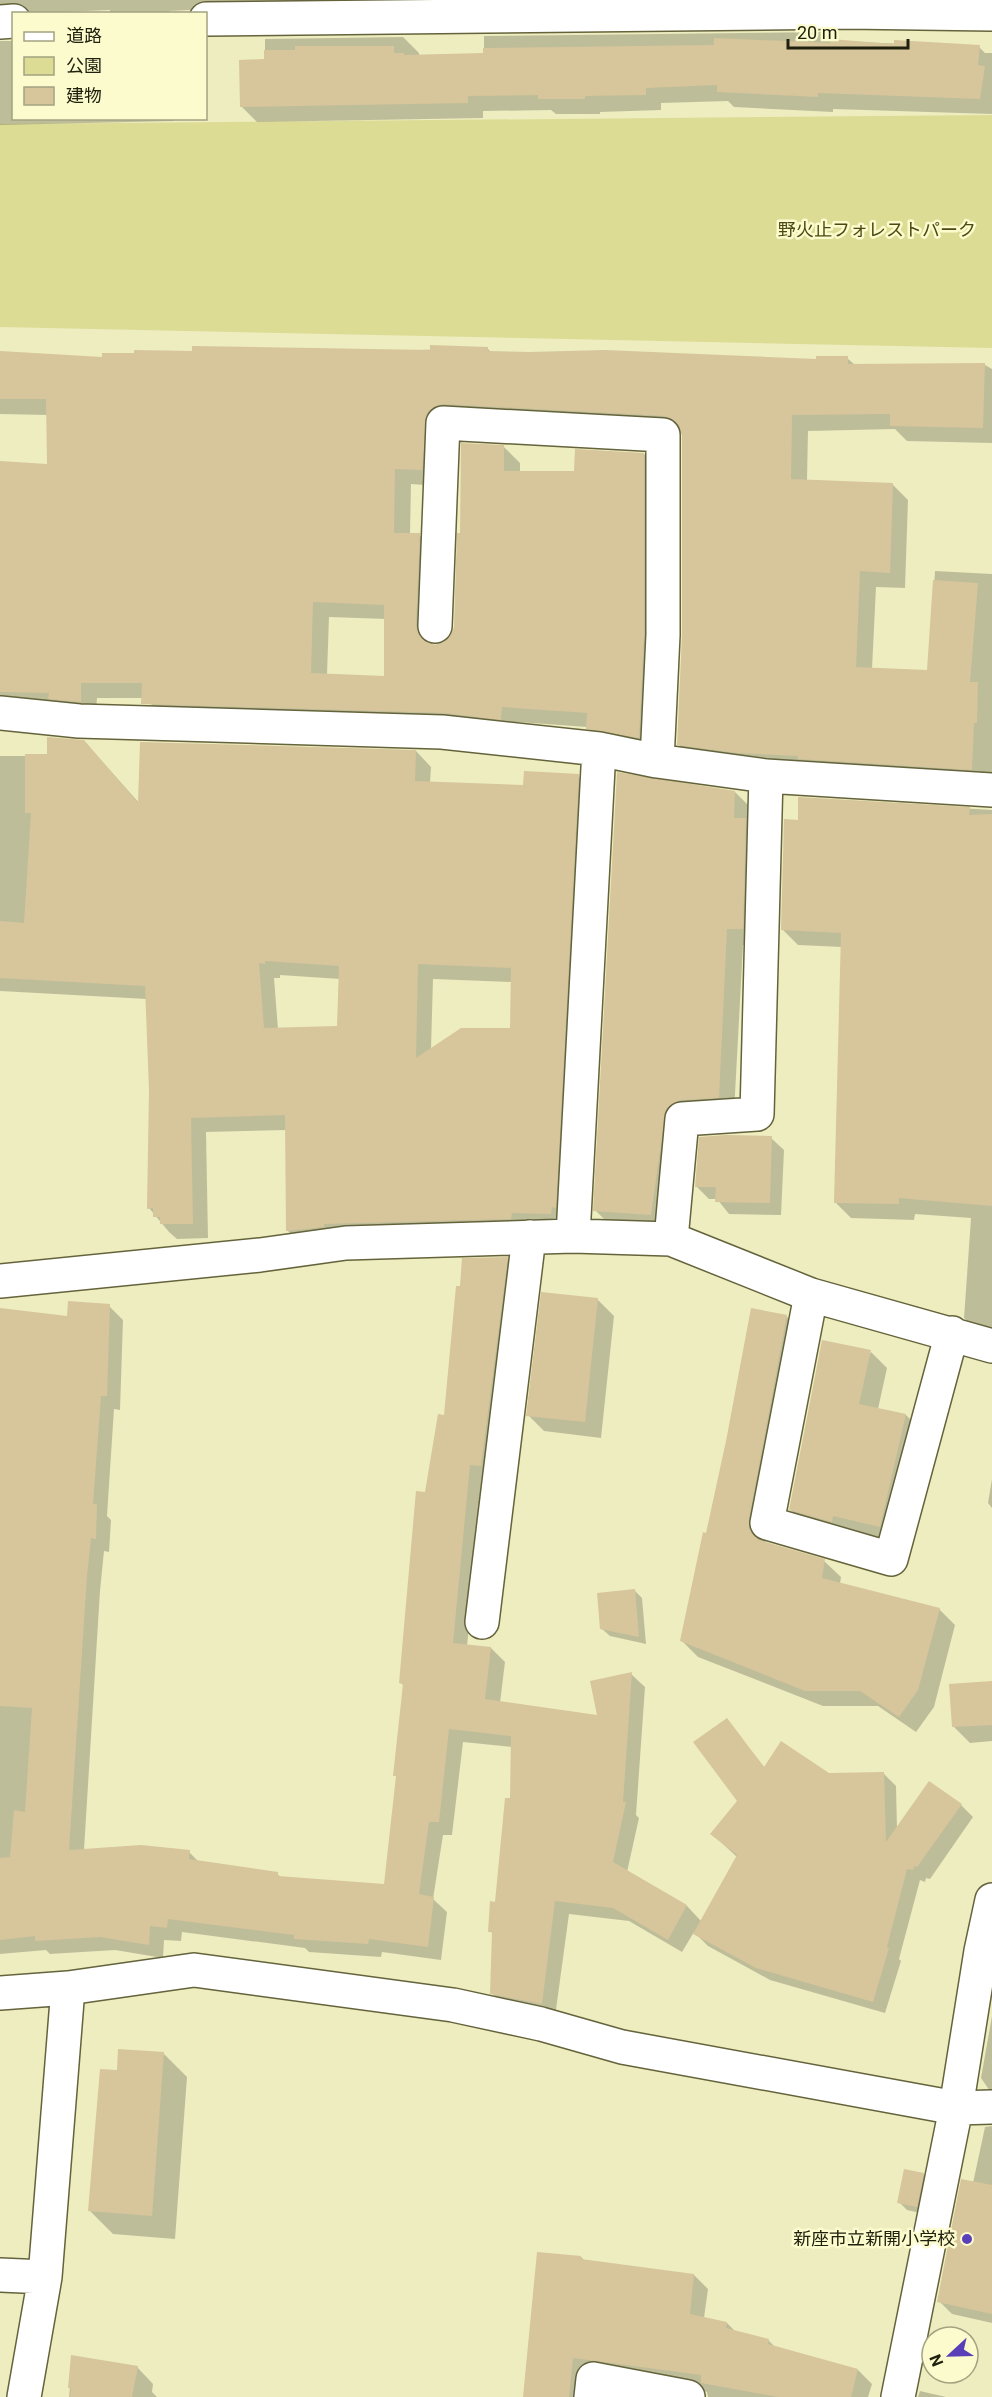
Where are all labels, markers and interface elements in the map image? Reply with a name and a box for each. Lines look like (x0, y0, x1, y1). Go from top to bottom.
legend (12, 12, 207, 120)
scale bar (788, 12, 908, 50)
text: 20 m (797, 22, 837, 43)
text: 道路 (66, 25, 102, 46)
text: 公園 (66, 55, 102, 76)
text: 建物 (66, 85, 102, 106)
park label: 野火止フォレストパーク (778, 219, 976, 240)
place label: 新座市立新開小学校 (793, 2228, 955, 2249)
marker: 新座市立新開小学校 (960, 2232, 974, 2246)
north arrow (920, 2325, 980, 2385)
text: N (926, 2352, 947, 2369)

